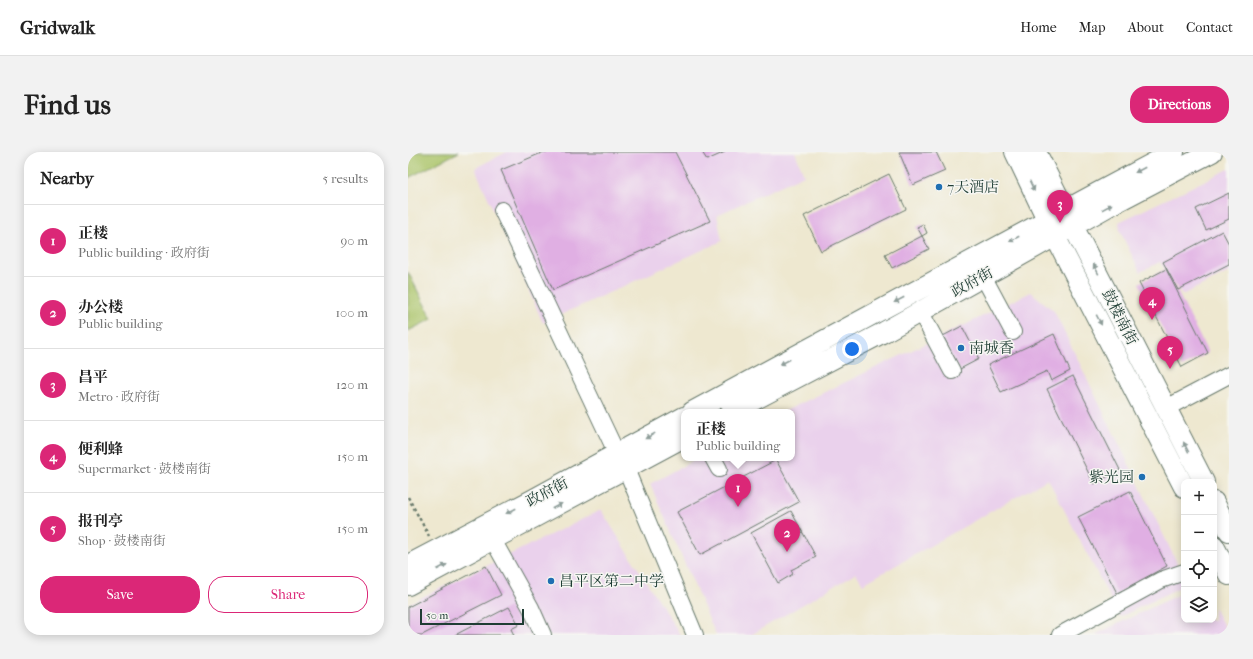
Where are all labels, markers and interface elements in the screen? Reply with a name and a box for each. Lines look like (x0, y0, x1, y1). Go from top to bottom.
text: Gridwalk (20, 17, 95, 39)
text: Home (1020, 19, 1057, 36)
text: Map (1079, 19, 1106, 36)
text: About (1128, 19, 1164, 36)
text: Contact (1186, 19, 1233, 36)
button: Directions (1130, 86, 1229, 123)
text: Find us (24, 88, 111, 121)
one-way arrow (1134, 167, 1145, 173)
text: Nearby (40, 168, 94, 188)
text: 5 results (323, 171, 368, 186)
place label: 7天酒店 (947, 178, 999, 196)
one-way arrow (1029, 180, 1035, 192)
marker: 7天酒店 (934, 182, 944, 192)
pin: 3 (1047, 190, 1073, 223)
one-way arrow (1101, 204, 1113, 211)
text: 正楼 (78, 224, 108, 242)
text: 1 (51, 233, 55, 248)
text: 90 m (340, 233, 368, 248)
one-way arrow (1008, 235, 1019, 242)
text: Public building · 政府街 (78, 245, 210, 260)
street label: 政府街 (948, 263, 996, 301)
one-way arrow (1092, 263, 1099, 275)
street label: 鼓楼南街 (1098, 286, 1142, 348)
pin: 4 (1139, 287, 1165, 320)
one-way arrow (893, 297, 905, 304)
text: 办公楼 (78, 298, 123, 316)
text: 2 (50, 305, 56, 320)
text: 100 m (335, 305, 368, 320)
one-way arrow (1096, 314, 1102, 326)
text: Public building (78, 316, 163, 331)
pin: 5 (1157, 336, 1183, 369)
your location (842, 339, 862, 359)
place label: 南城香 (969, 339, 1014, 357)
marker: 南城香 (956, 343, 966, 353)
one-way arrow (779, 359, 791, 365)
text: 昌平 (78, 368, 108, 386)
text: 3 (50, 377, 56, 392)
text: 120 m (336, 377, 368, 392)
text: Metro · 政府街 (78, 389, 160, 404)
popup (681, 409, 795, 461)
text: 正楼 (696, 420, 726, 438)
one-way arrow (644, 432, 656, 439)
text: Public building (696, 438, 780, 453)
text: 便利蜂 (78, 440, 123, 458)
one-way arrow (1183, 441, 1189, 453)
text: 4 (49, 449, 57, 464)
text: 150 m (337, 449, 368, 464)
text: Supermarket · 鼓楼南街 (78, 461, 211, 476)
place label: 紫光园 (1089, 468, 1134, 486)
marker: 紫光园 (1137, 472, 1147, 482)
street label: 政府街 (523, 473, 571, 511)
pin: 1 (725, 474, 751, 507)
map controls (1181, 479, 1217, 623)
button: + (1181, 479, 1217, 515)
one-way arrow (551, 502, 563, 509)
one-way arrow (505, 508, 517, 514)
text: 报刊亭 (78, 512, 123, 530)
button: − (1181, 515, 1217, 551)
pin: 2 (774, 519, 800, 552)
text: 5 (50, 521, 56, 536)
text: 150 m (337, 521, 368, 536)
text: Shop · 鼓楼南街 (78, 533, 166, 548)
button: locate (1181, 551, 1217, 587)
one-way arrow (437, 563, 448, 570)
place label: 昌平区第二中学 (559, 572, 664, 590)
button: Save (40, 576, 200, 613)
button: Share (208, 576, 368, 613)
marker: 昌平区第二中学 (546, 576, 556, 586)
button: layers (1181, 587, 1217, 623)
scale bar (420, 607, 524, 626)
text: 50 m (426, 609, 448, 622)

